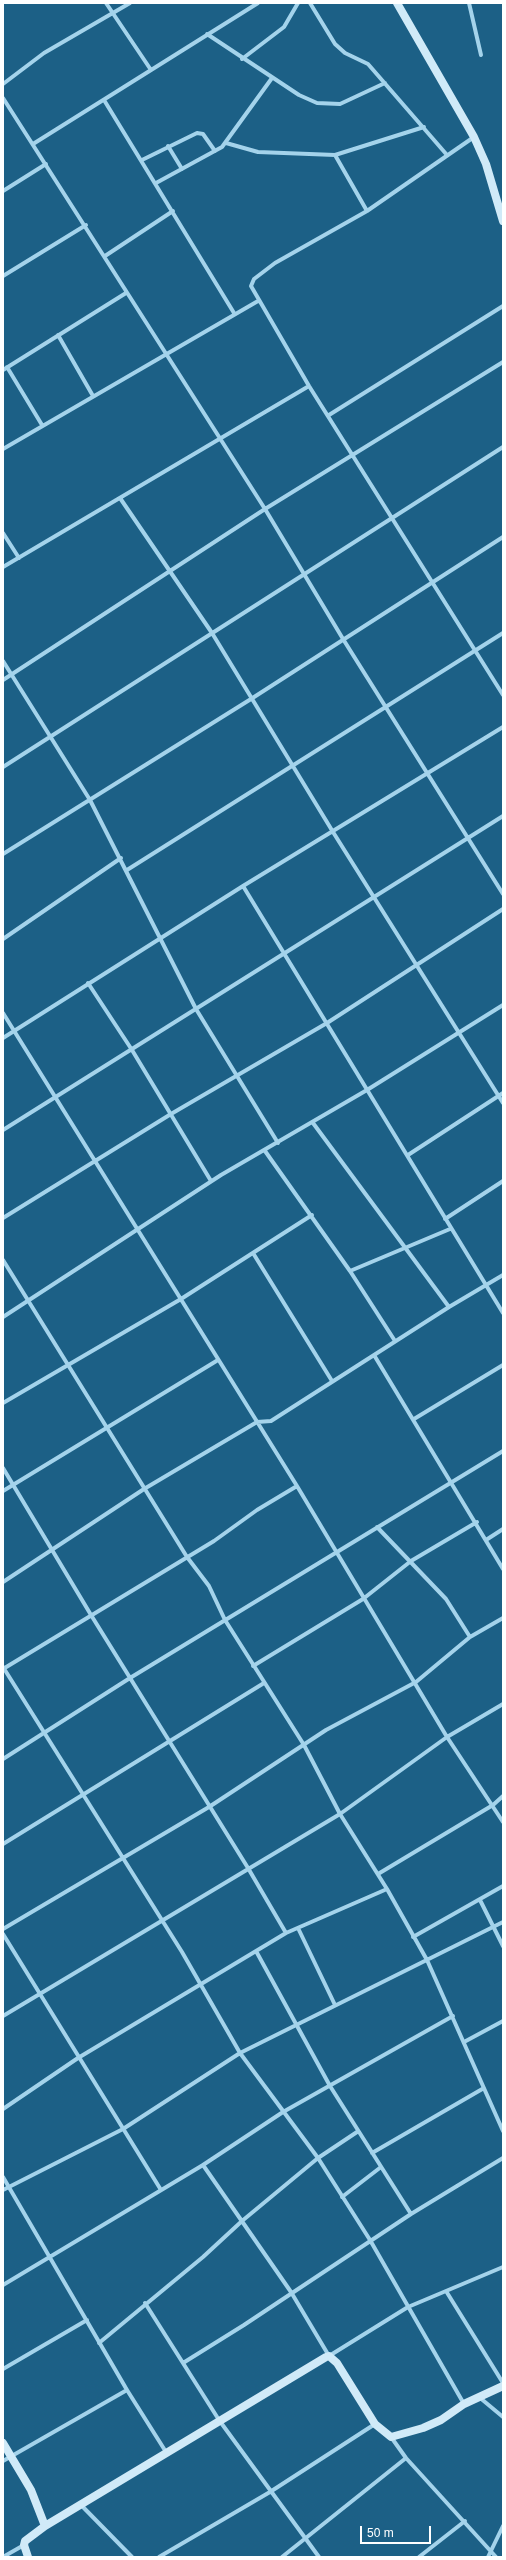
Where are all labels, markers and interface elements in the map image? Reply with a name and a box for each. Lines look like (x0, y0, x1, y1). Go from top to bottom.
scale bar (362, 2518, 433, 2544)
text: 50 m (367, 2526, 394, 2540)

